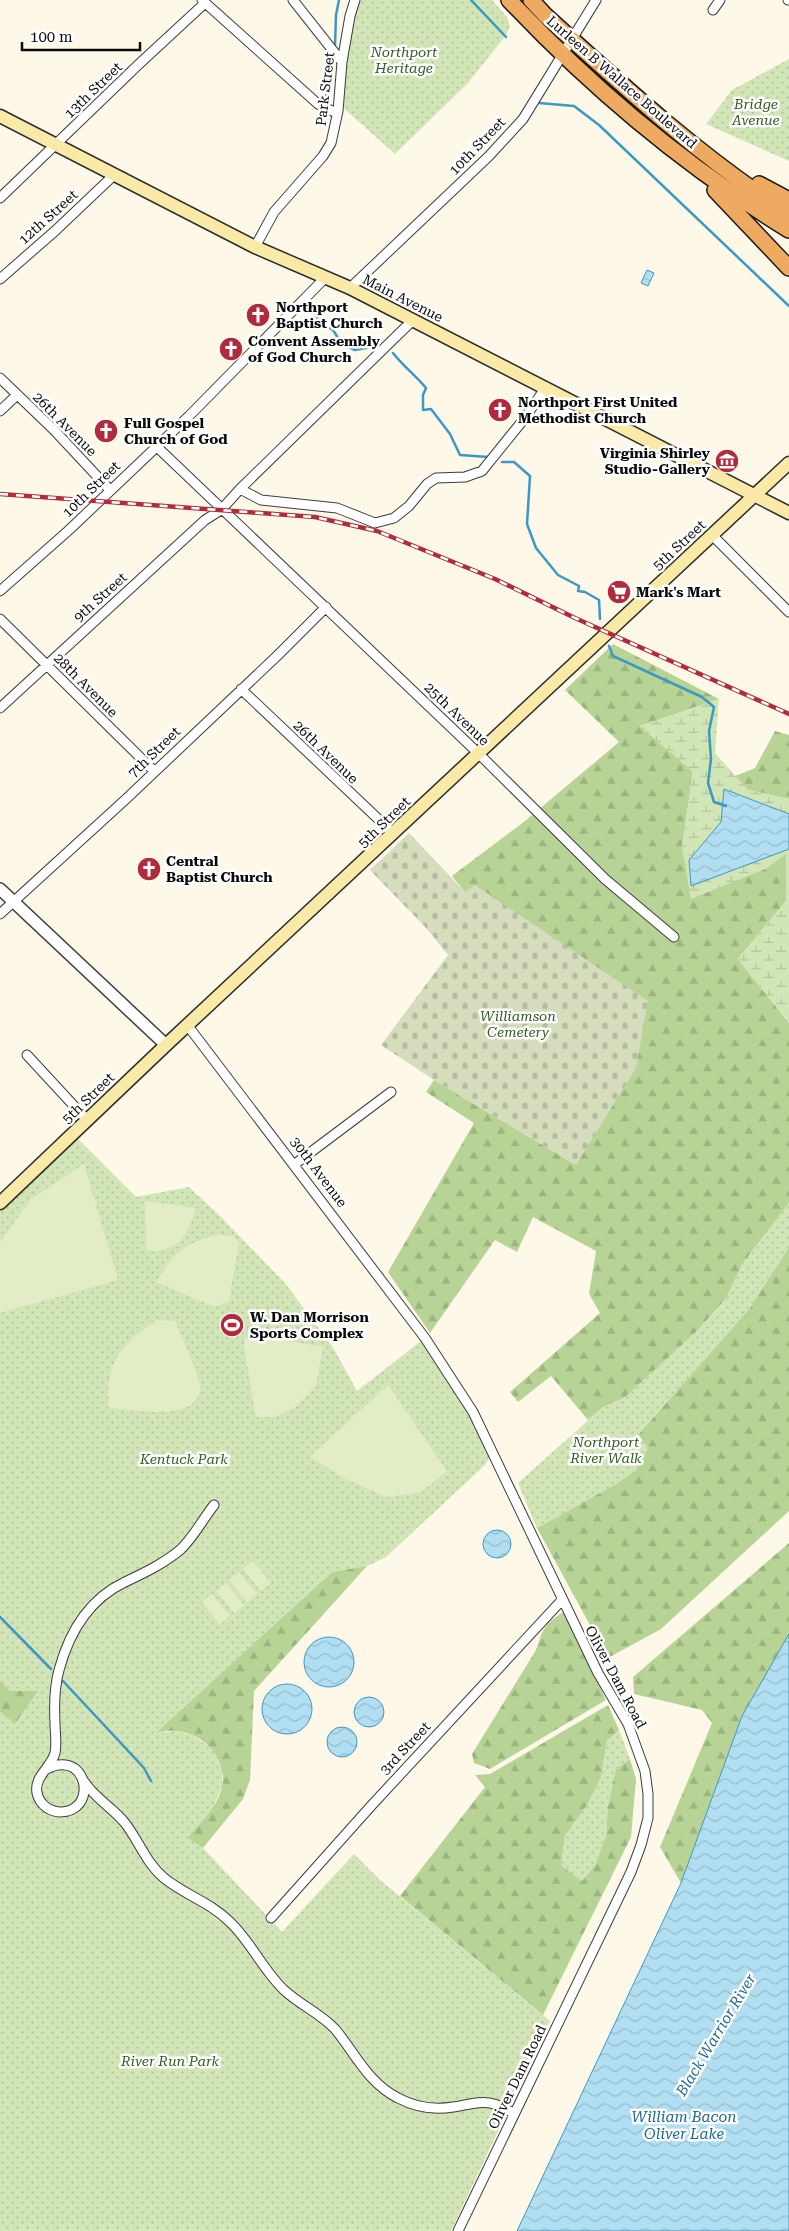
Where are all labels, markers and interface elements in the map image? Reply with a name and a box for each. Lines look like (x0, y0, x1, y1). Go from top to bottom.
street label: Lurleen B Wallace Boulevard (544, 13, 700, 151)
scale bar (22, 20, 140, 52)
text: 100 m (30, 28, 73, 46)
park label: Northport Heritage (370, 44, 438, 76)
street label: Park Street (313, 51, 337, 127)
street label: 13th Street (61, 59, 125, 121)
park label: Bridge Avenue (731, 96, 780, 128)
street label: 10th Street (446, 114, 508, 178)
street label: 12th Street (15, 186, 81, 248)
street label: Main Avenue (360, 271, 446, 325)
place label: Northport Baptist Church (276, 299, 383, 331)
church icon: Northport Baptist Church (245, 302, 271, 328)
place label: Convent Assembly of God Church (248, 333, 380, 365)
church icon: Convent Assembly of God Church (218, 336, 244, 362)
street label: 26th Avenue (30, 389, 100, 459)
place label: Northport First United Methodist Church (518, 394, 678, 426)
church icon: Northport First United Methodist Church (487, 397, 513, 423)
place label: Full Gospel Church of God (124, 415, 228, 447)
church icon: Full Gospel Church of God (93, 418, 119, 444)
place label: Virginia Shirley Studio-Gallery (600, 445, 711, 477)
museum icon: Virginia Shirley Studio-Gallery (714, 448, 740, 474)
street label: 10th Street (59, 458, 123, 520)
street label: 5th Street (649, 517, 709, 573)
street label: 9th Street (70, 569, 130, 625)
supermarket icon: Mark's Mart (606, 579, 632, 605)
place label: Mark's Mart (636, 584, 721, 600)
street label: 28th Avenue (51, 650, 121, 720)
street label: 25th Avenue (421, 679, 493, 749)
street label: 26th Avenue (290, 717, 362, 787)
street label: 7th Street (125, 723, 183, 781)
street label: 5th Street (355, 793, 413, 851)
place label: Central Baptist Church (166, 853, 273, 885)
church icon: Central Baptist Church (136, 856, 162, 882)
park label: Williamson Cemetery (480, 1008, 556, 1040)
street label: 5th Street (59, 1069, 117, 1127)
street label: 30th Avenue (287, 1134, 351, 1210)
place label: W. Dan Morrison Sports Complex (250, 1309, 369, 1341)
sports icon: W. Dan Morrison Sports Complex (219, 1312, 245, 1338)
park label: Northport River Walk (569, 1434, 642, 1466)
park label: Kentuck Park (139, 1451, 228, 1467)
street label: Oliver Dam Road (582, 1623, 650, 1731)
street label: 3rd Street (377, 1718, 433, 1778)
water label: Black Warrior River (672, 1970, 760, 2100)
street label: Oliver Dam Road (485, 2022, 549, 2132)
park label: River Run Park (120, 2053, 219, 2069)
water label: William Bacon Oliver Lake (632, 2108, 736, 2143)

